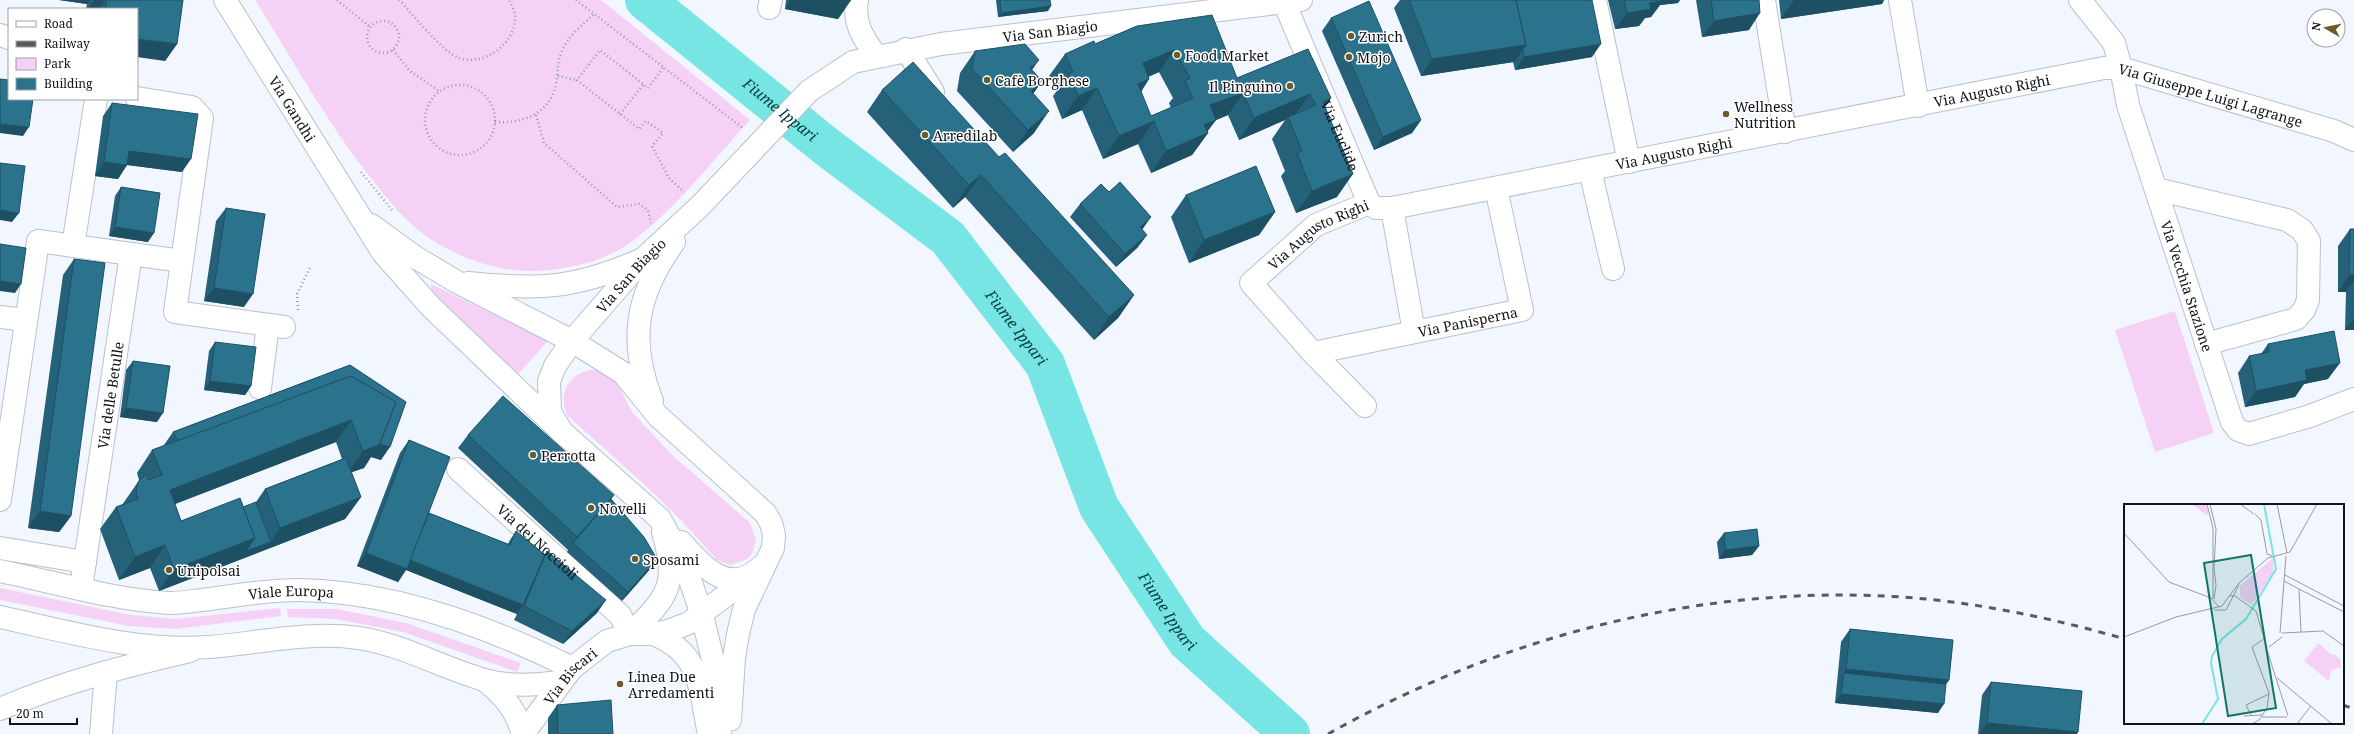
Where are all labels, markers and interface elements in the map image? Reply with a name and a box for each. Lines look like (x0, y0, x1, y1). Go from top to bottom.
legend (8, 8, 138, 100)
north arrow (2306, 8, 2346, 48)
text: Road (44, 15, 74, 32)
street label: Via San Biagio (1002, 15, 1099, 46)
text: N (2308, 21, 2324, 32)
place label: Zurich (1359, 27, 1403, 46)
marker: Zurich (1346, 31, 1356, 41)
text: Railway (44, 35, 90, 52)
place label: Food Market (1185, 46, 1269, 65)
place label: Mojo (1357, 48, 1391, 67)
marker: Food Market (1172, 50, 1182, 60)
marker: Mojo (1344, 52, 1354, 62)
text: Park (44, 55, 72, 72)
street label: Via Giuseppe Luigi Lagrange (2116, 58, 2305, 131)
street label: Via Augusto Righi (1932, 69, 2052, 111)
place label: Cafè Borghese (995, 71, 1089, 90)
street label: Via Gandhi (265, 72, 321, 146)
water label: Fiume Ippari (738, 73, 822, 146)
text: Building (44, 75, 93, 92)
marker: Cafè Borghese (982, 75, 992, 85)
place label: Il Pinguino (1209, 77, 1282, 96)
marker: Il Pinguino (1285, 81, 1295, 91)
street label: Via Euclide (1317, 97, 1364, 174)
place label: Wellness Nutrition (1734, 97, 1796, 132)
marker: Wellness Nutrition (1721, 109, 1731, 119)
place label: Arredilab (933, 126, 997, 145)
marker: Arredilab (920, 130, 930, 140)
street label: Via Augusto Righi (1614, 132, 1734, 173)
street label: Via Augusto Righi (1264, 195, 1372, 273)
street label: Via Vecchia Stazione (2157, 218, 2218, 354)
street label: Via San Biagio (591, 233, 670, 317)
water label: Fiume Ippari (981, 285, 1052, 369)
street label: Via Panisperna (1416, 302, 1519, 341)
street label: Via delle Betulle (92, 340, 127, 450)
place label: Perrotta (541, 446, 596, 465)
marker: Perrotta (528, 450, 538, 460)
place label: Novelli (599, 499, 647, 518)
street label: Via dei Noccioli (493, 500, 583, 583)
marker: Novelli (586, 503, 596, 513)
inset map (2124, 504, 2344, 724)
place label: Sposami (643, 550, 700, 569)
marker: Sposami (630, 554, 640, 564)
place label: Unipolsai (177, 561, 241, 580)
marker: Unipolsai (164, 565, 174, 575)
water label: Fiume Ippari (1134, 567, 1201, 655)
street label: Viale Europa (247, 580, 335, 603)
street label: Via Biscari (539, 643, 601, 708)
place label: Linea Due Arredamenti (628, 667, 715, 702)
marker: Linea Due Arredamenti (615, 679, 625, 689)
scale bar (10, 700, 77, 726)
text: 20 m (16, 705, 44, 722)

